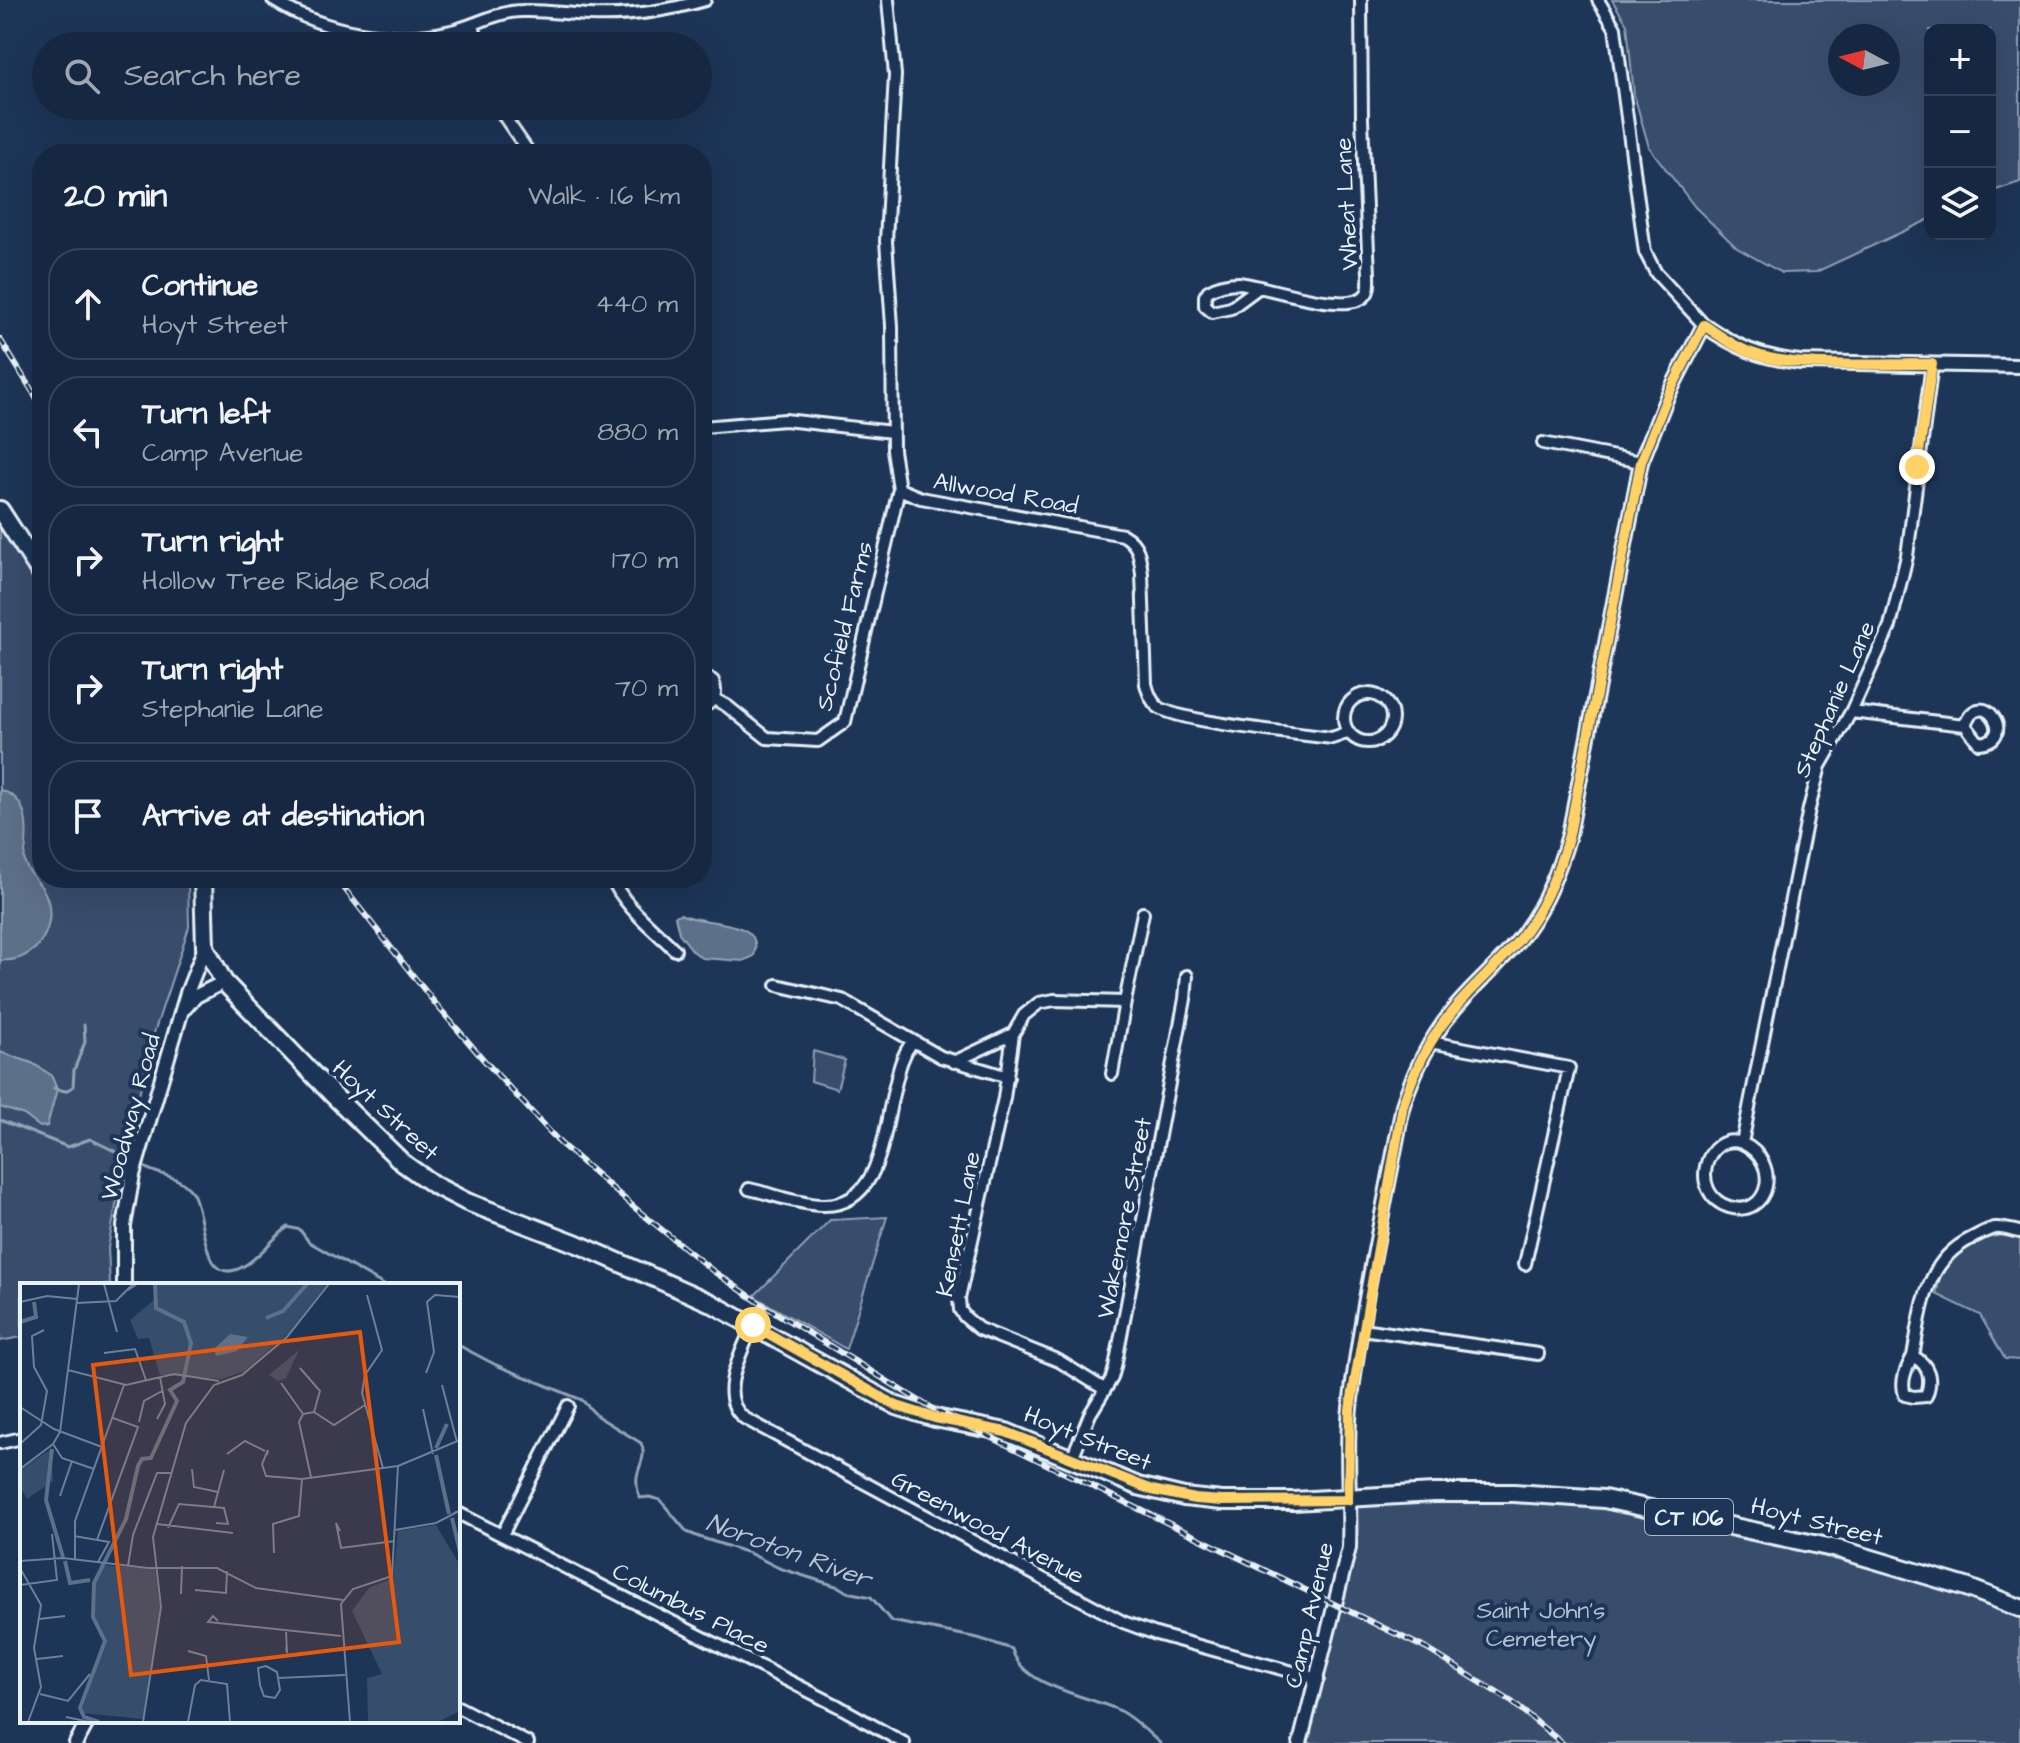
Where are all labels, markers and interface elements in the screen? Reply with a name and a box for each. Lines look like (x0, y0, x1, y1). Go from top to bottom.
north arrow (1828, 24, 1900, 96)
map controls (1924, 24, 1996, 240)
button: + (1924, 24, 1996, 96)
search box (32, 32, 712, 120)
icon: search (60, 54, 104, 98)
text: Search here (124, 55, 301, 97)
button: − (1924, 96, 1996, 168)
street label: Wheat Lane (1327, 137, 1367, 271)
button: layers (1924, 168, 1996, 240)
text: 20 min (64, 172, 167, 220)
text: Walk · 1.6 km (528, 178, 680, 214)
text: Continue (142, 265, 258, 307)
icon: ahead (66, 282, 110, 326)
text: 440 m (596, 286, 678, 322)
text: Hoyt Street (142, 307, 288, 343)
text: Turn left (142, 393, 270, 435)
icon: left (66, 410, 110, 454)
text: 880 m (597, 414, 678, 450)
text: Camp Avenue (142, 435, 303, 471)
route end (1899, 449, 1935, 485)
street label: Allwood Road (931, 465, 1081, 523)
text: Turn right (142, 521, 283, 563)
icon: right (66, 538, 110, 582)
street label: Scofield Farms (807, 538, 882, 715)
text: 170 m (612, 542, 678, 578)
text: Hollow Tree Ridge Road (142, 563, 429, 599)
street label: Stephanie Lane (1785, 616, 1885, 783)
text: Turn right (142, 649, 283, 691)
icon: right (66, 666, 110, 710)
text: 70 m (615, 670, 678, 706)
text: Stephanie Lane (142, 691, 324, 727)
icon: arrive (66, 794, 110, 838)
text: Arrive at destination (142, 795, 424, 837)
street label: Woodway Road (92, 1030, 171, 1205)
street label: Hoyt Street (324, 1052, 446, 1170)
street label: Wakemore Street (1089, 1114, 1161, 1322)
street label: Kensett Lane (928, 1149, 990, 1300)
inset map (20, 1283, 460, 1723)
route start (735, 1307, 771, 1343)
street label: Hoyt Street (1019, 1398, 1157, 1481)
street label: Greenwood Avenue (885, 1463, 1090, 1593)
street label: Hoyt Street (1747, 1489, 1886, 1556)
road number: CT 106 (1645, 1499, 1733, 1535)
water label: Noroton River (701, 1504, 879, 1598)
street label: Camp Avenue (1277, 1539, 1343, 1692)
street label: Columbus Place (606, 1555, 775, 1663)
park label: Saint John's Cemetery (1477, 1594, 1605, 1657)

